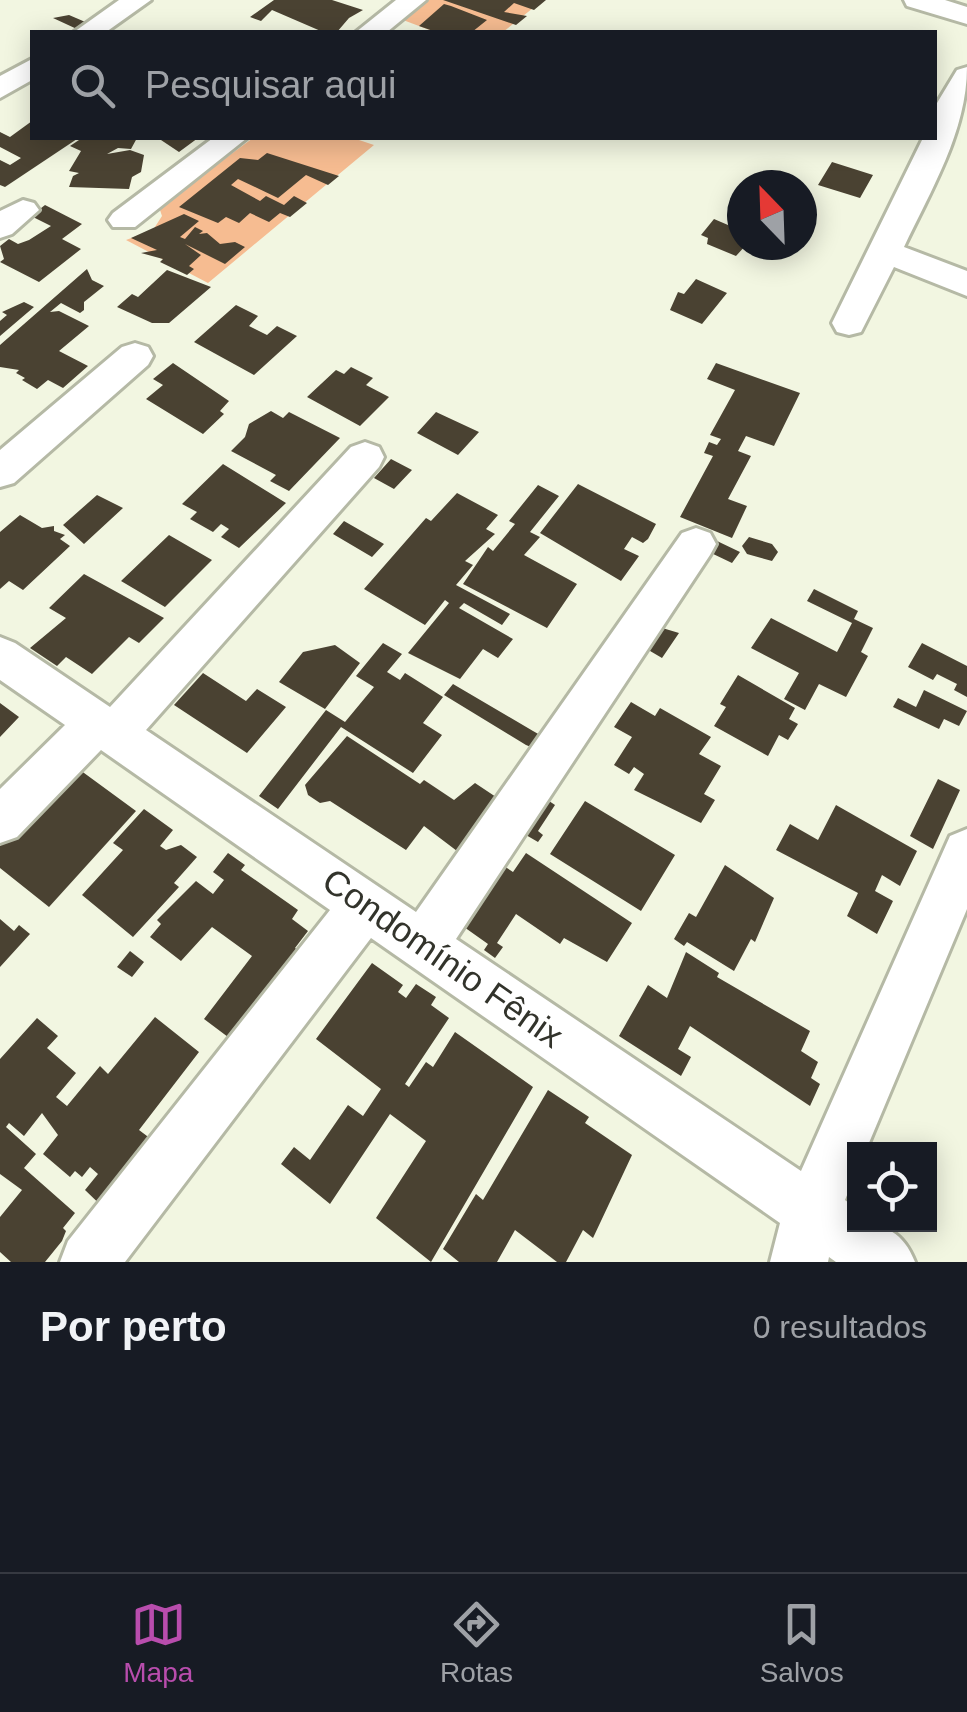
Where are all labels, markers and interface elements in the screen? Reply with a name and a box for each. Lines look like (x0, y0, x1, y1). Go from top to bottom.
search box (30, 30, 937, 140)
icon: search (65, 58, 120, 113)
text: Pesquisar aqui (145, 64, 396, 106)
north arrow (727, 170, 817, 260)
street label: Condomínio Fênix (316, 860, 571, 1055)
map controls (847, 1142, 937, 1232)
button: locate (847, 1142, 937, 1232)
text: Por perto (40, 1303, 227, 1350)
text: 0 resultados (753, 1309, 927, 1345)
tab: Mapa (123, 1597, 193, 1689)
tab: Rotas (440, 1597, 513, 1689)
tab: Salvos (760, 1597, 844, 1689)

